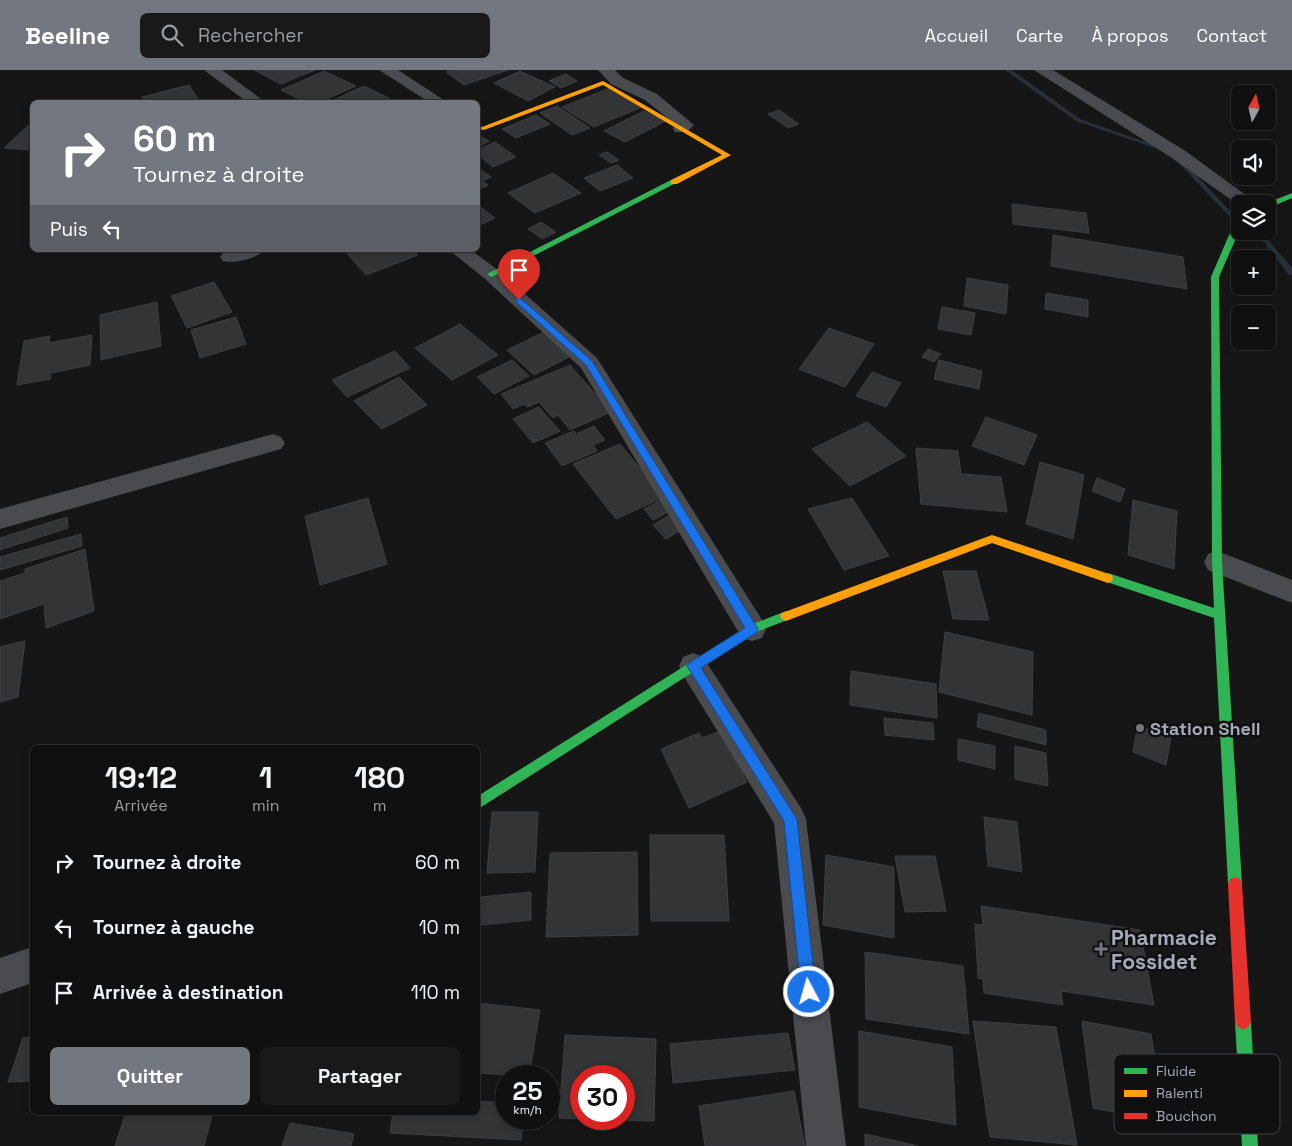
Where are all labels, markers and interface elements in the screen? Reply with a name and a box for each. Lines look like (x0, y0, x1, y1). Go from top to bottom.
search box (140, 13, 490, 58)
text: Beeline (25, 20, 110, 51)
icon: search (158, 21, 186, 49)
text: Rechercher (198, 23, 304, 48)
text: Accueil (925, 24, 988, 47)
text: Carte (1016, 24, 1063, 47)
text: À propos (1091, 24, 1169, 47)
text: Contact (1197, 24, 1267, 47)
north arrow (1231, 85, 1276, 130)
map controls (1231, 85, 1276, 350)
text: 60 m (133, 117, 216, 161)
icon: right (50, 120, 115, 185)
button: sound (1231, 140, 1276, 185)
text: Tournez à droite (133, 160, 304, 188)
button: layers (1231, 195, 1276, 240)
icon: left (98, 215, 126, 243)
text: Puis (50, 217, 88, 242)
pin (498, 249, 540, 300)
button: + (1231, 250, 1276, 295)
icon: arrive (505, 256, 533, 284)
button: − (1231, 305, 1276, 350)
place label: Station Shell (1150, 717, 1261, 740)
marker: Station Shell (1134, 722, 1146, 734)
text: 19:12 (105, 758, 177, 797)
text: 1 (259, 758, 272, 797)
text: 180 (354, 758, 405, 797)
text: Arrivée (114, 795, 168, 816)
text: min (252, 795, 279, 816)
text: m (373, 795, 387, 816)
icon: right (50, 849, 78, 877)
text: Tournez à droite (93, 850, 242, 875)
text: 60 m (415, 850, 460, 875)
icon: left (50, 914, 78, 942)
text: Tournez à gauche (93, 915, 255, 940)
text: 10 m (419, 915, 460, 940)
place label: Pharmacie Fossidet (1111, 924, 1217, 975)
marker: Pharmacie Fossidet (1095, 943, 1107, 955)
position arrow (782, 965, 834, 1017)
icon: arrive (50, 979, 78, 1007)
text: Arrivée à destination (93, 980, 283, 1005)
text: 110 m (411, 980, 460, 1005)
button: Quitter (50, 1047, 250, 1105)
button: Partager (260, 1047, 460, 1105)
legend (1114, 1054, 1280, 1134)
text: Fluide (1156, 1062, 1196, 1080)
speed limit sign: 30 (570, 1065, 635, 1130)
text: 25 (513, 1075, 542, 1107)
text: Ralenti (1156, 1084, 1203, 1102)
text: km/h (513, 1102, 542, 1118)
text: Bouchon (1156, 1107, 1217, 1125)

